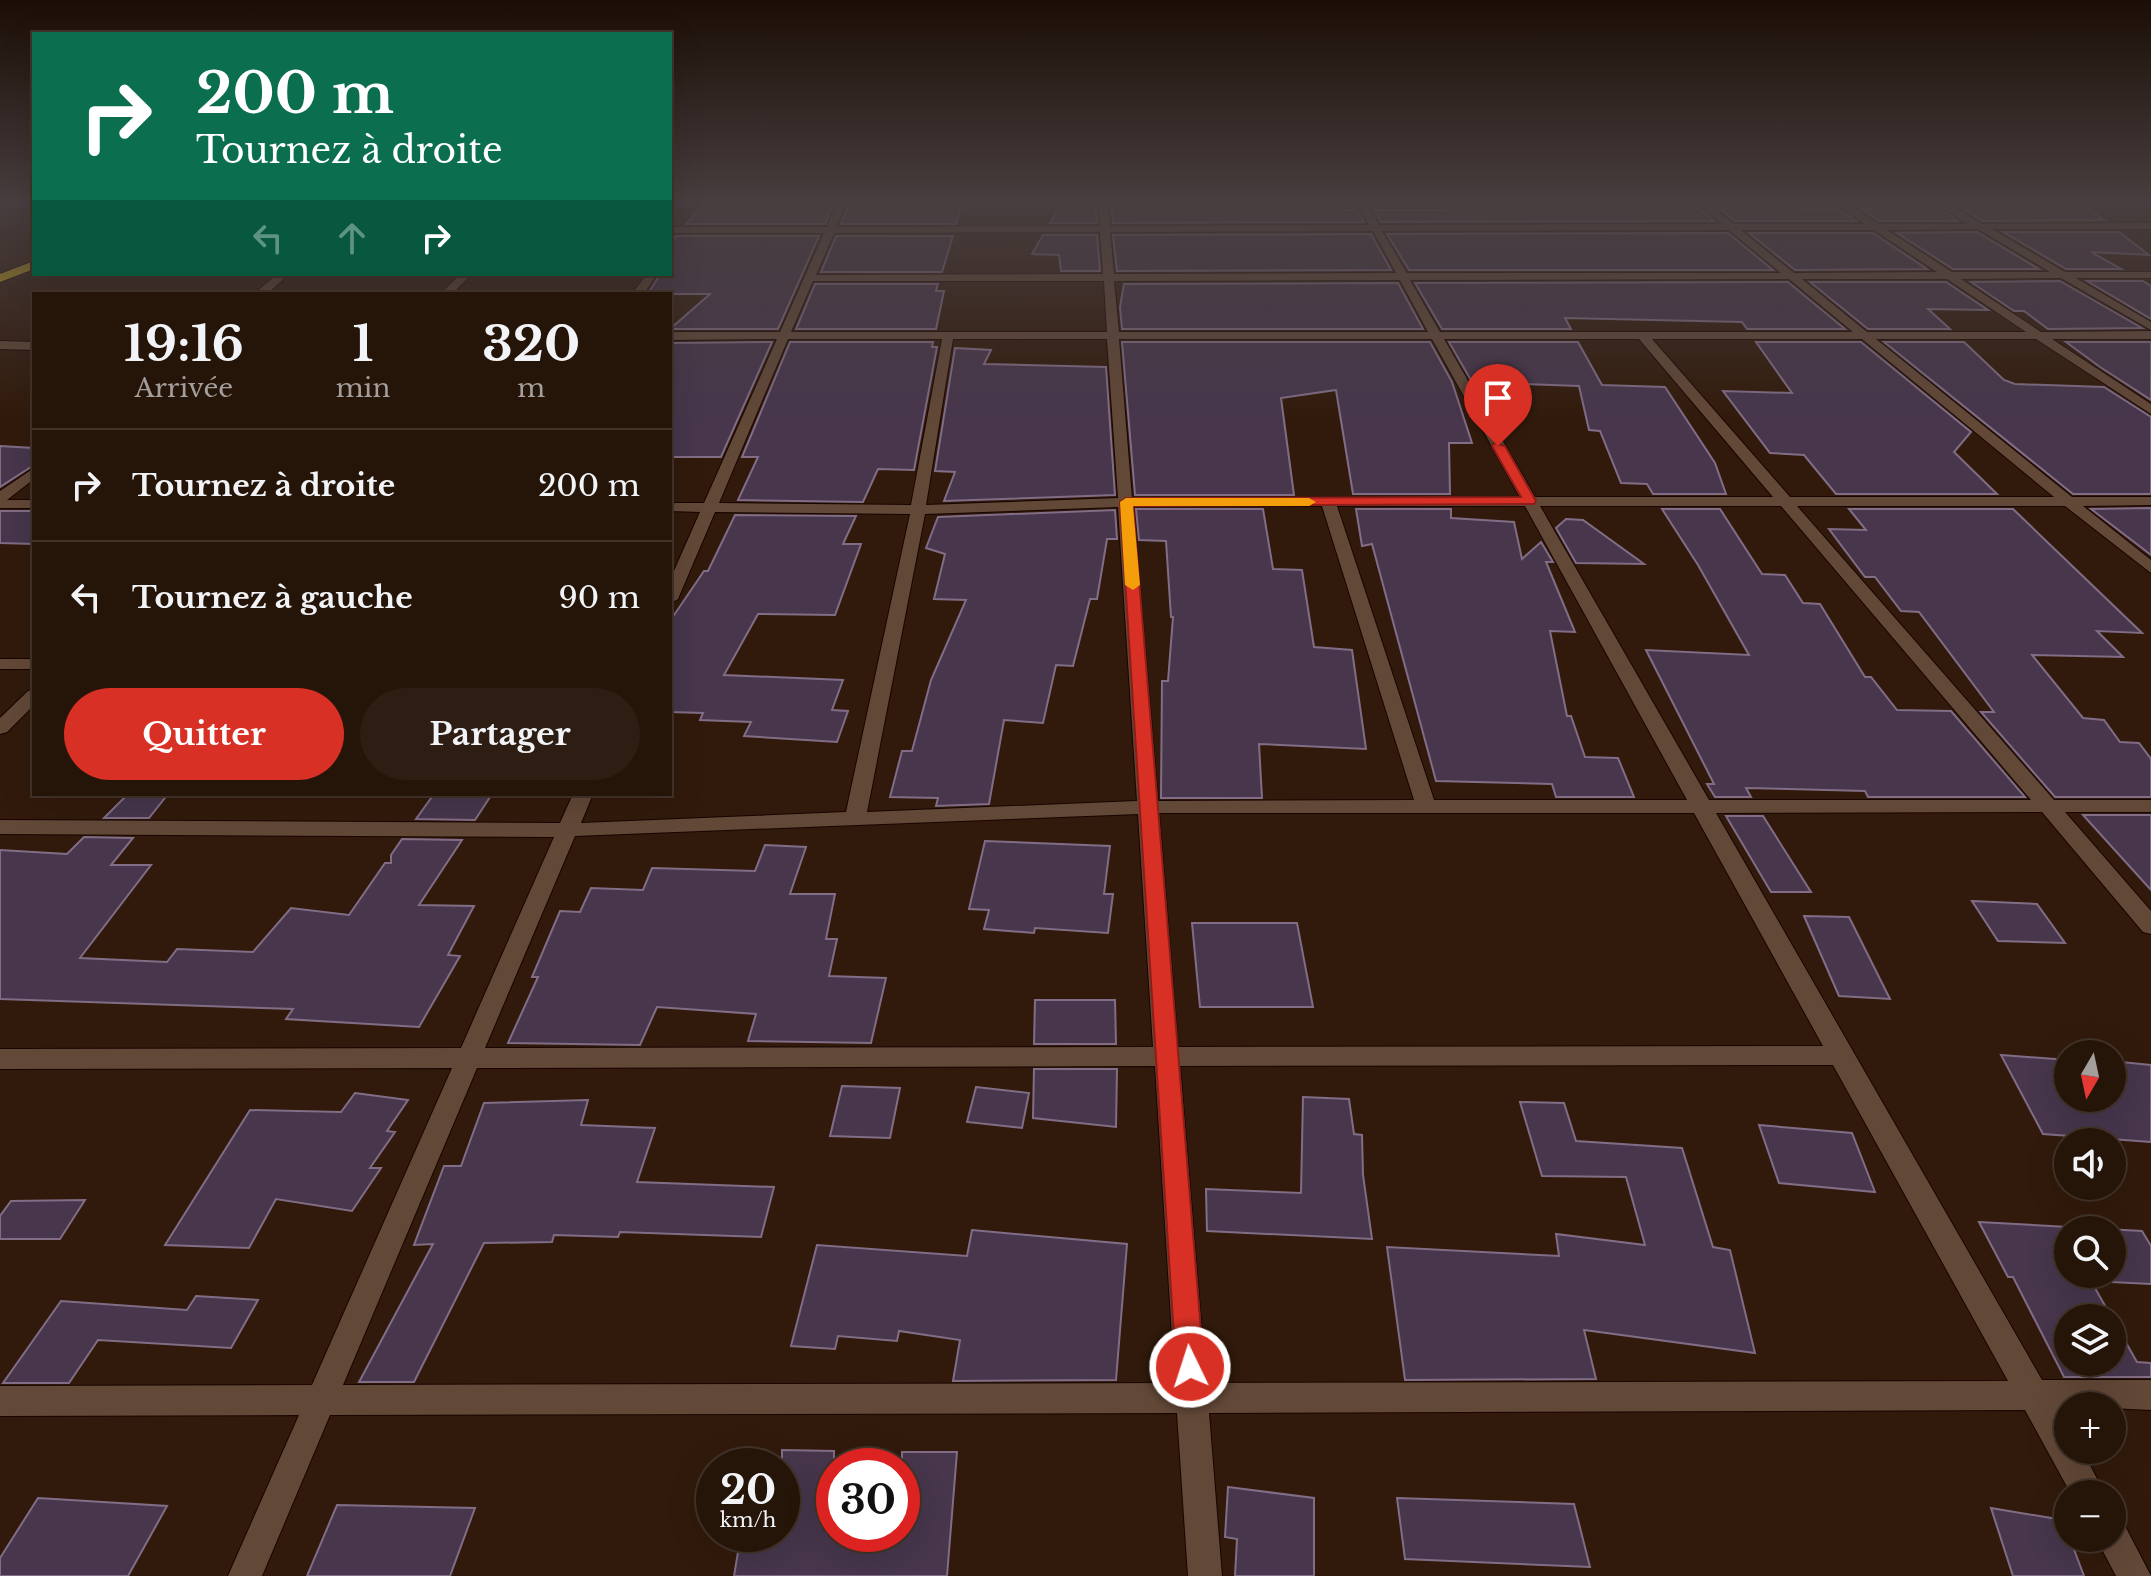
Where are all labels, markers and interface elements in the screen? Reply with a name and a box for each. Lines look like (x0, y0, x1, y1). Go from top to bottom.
text: 200 m (196, 59, 394, 128)
icon: right (64, 64, 168, 168)
text: Tournez à droite (196, 128, 503, 173)
icon: left (246, 216, 290, 260)
icon: ahead (330, 216, 374, 260)
icon: right (414, 216, 458, 260)
text: 19:16 (124, 314, 244, 374)
text: 1 (353, 314, 374, 374)
text: 320 (482, 314, 580, 374)
pin (1464, 364, 1532, 446)
text: Arrivée (135, 372, 233, 404)
text: min (336, 372, 390, 404)
text: m (517, 372, 545, 404)
icon: arrive (1476, 376, 1520, 420)
icon: right (64, 463, 108, 507)
text: Tournez à droite (132, 467, 395, 504)
text: 200 m (538, 467, 640, 504)
icon: left (64, 575, 108, 619)
text: Tournez à gauche (132, 579, 413, 616)
text: 90 m (558, 579, 640, 616)
button: Quitter (64, 688, 344, 780)
button: Partager (360, 688, 640, 780)
north arrow (2054, 1040, 2126, 1112)
map controls (2054, 1040, 2126, 1552)
button: sound (2054, 1128, 2126, 1200)
button: search (2054, 1216, 2126, 1288)
button: layers (2054, 1304, 2126, 1376)
position arrow (1148, 1325, 1232, 1409)
button: + (2054, 1392, 2126, 1464)
speed limit sign: 30 (816, 1448, 920, 1552)
text: 20 (720, 1465, 776, 1515)
button: − (2054, 1480, 2126, 1552)
text: km/h (720, 1508, 776, 1532)

